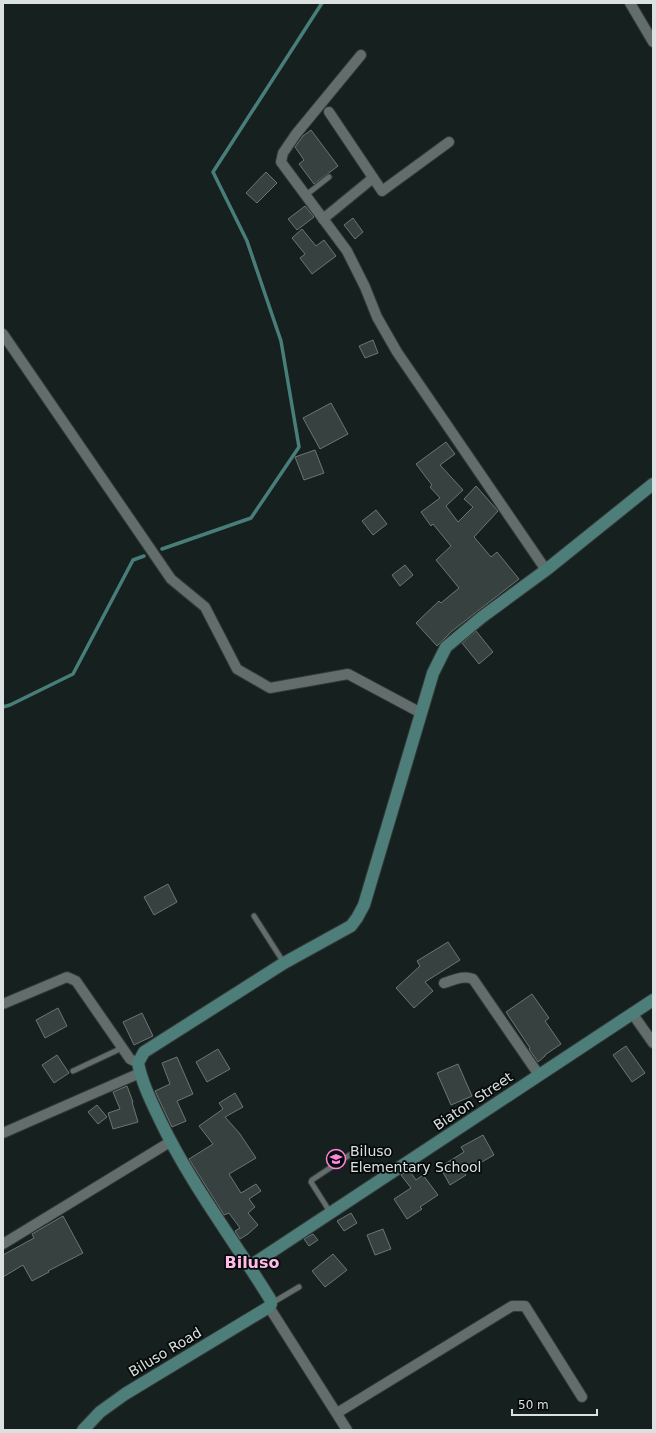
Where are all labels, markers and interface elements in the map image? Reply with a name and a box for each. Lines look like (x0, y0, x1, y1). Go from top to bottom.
street label: Biaton Street (430, 1068, 516, 1133)
place label: Biluso Elementary School (350, 1143, 482, 1175)
school or university icon: Biluso Elementary School (325, 1148, 347, 1170)
district label: Biluso (224, 1253, 280, 1272)
street label: Biluso Road (126, 1324, 204, 1380)
scale bar (512, 1391, 597, 1417)
text: 50 m (518, 1398, 549, 1412)

